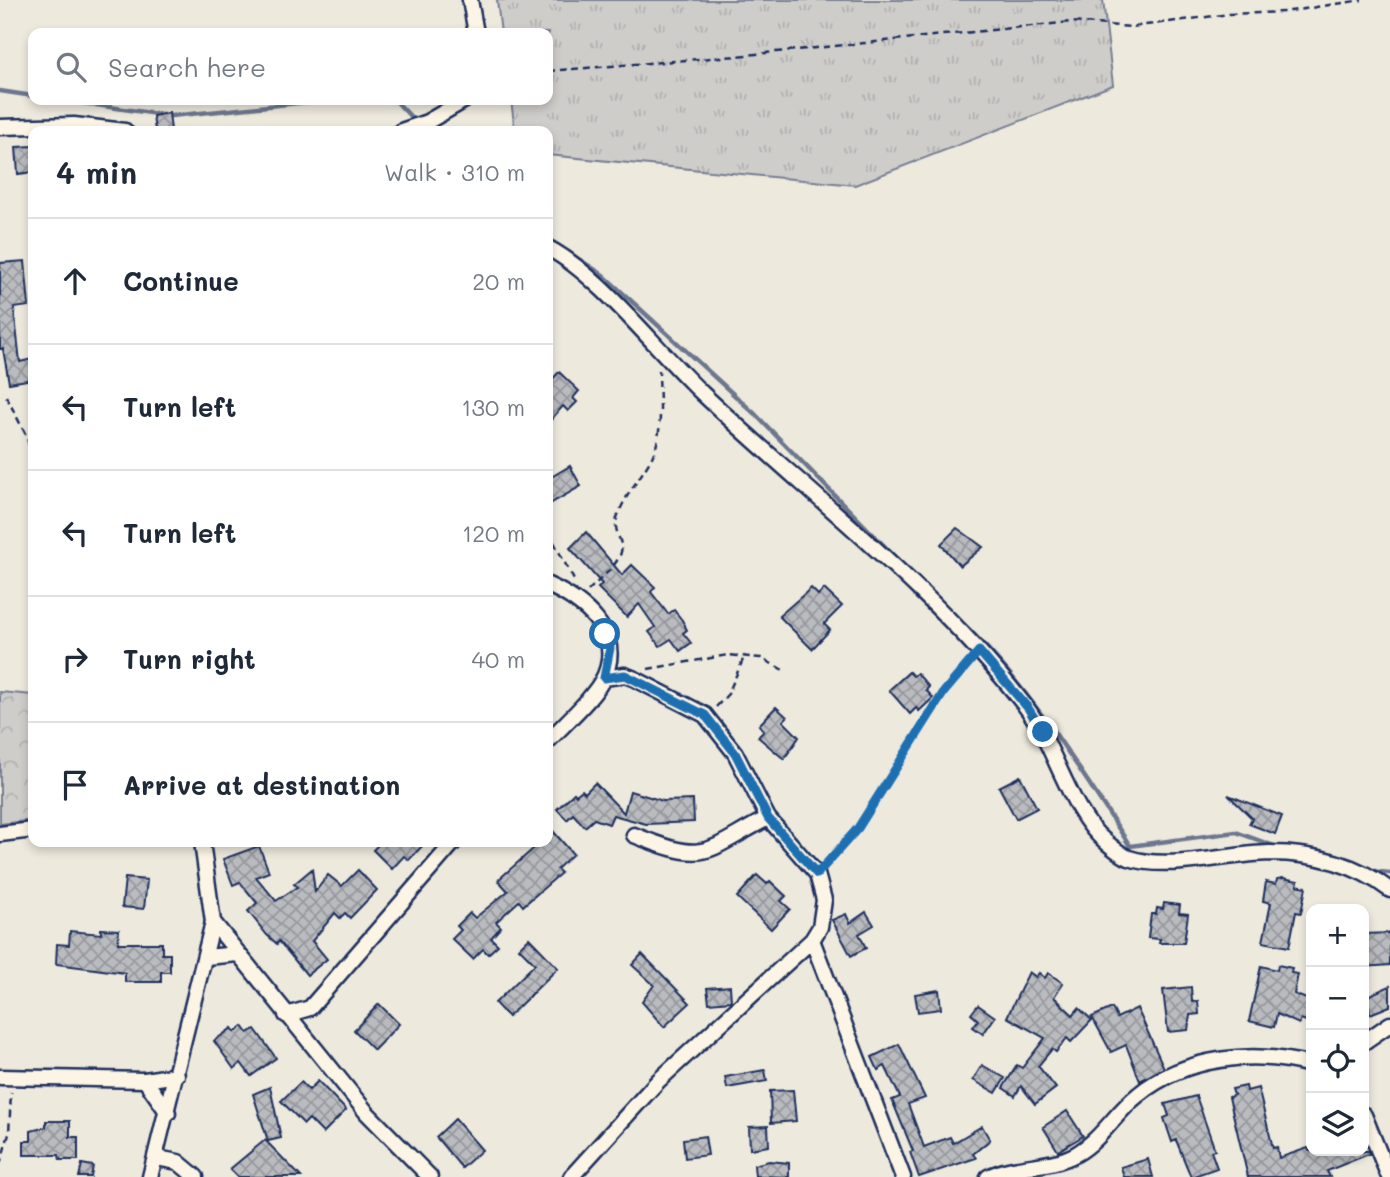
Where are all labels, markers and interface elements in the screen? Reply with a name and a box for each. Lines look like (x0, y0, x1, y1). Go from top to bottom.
search box (28, 28, 553, 105)
icon: search (52, 48, 90, 86)
text: Search here (108, 50, 266, 84)
text: 4 min (56, 152, 137, 192)
text: Walk · 310 m (384, 157, 525, 187)
icon: ahead (56, 262, 94, 300)
text: Continue (123, 264, 239, 298)
text: 20 m (472, 266, 525, 296)
icon: left (56, 388, 94, 426)
text: Turn left (123, 390, 236, 424)
text: 130 m (461, 392, 525, 422)
icon: left (56, 514, 94, 552)
text: Turn left (123, 516, 236, 550)
text: 120 m (462, 518, 525, 548)
route start (589, 618, 620, 649)
icon: right (56, 640, 94, 678)
text: Turn right (123, 642, 256, 676)
text: 40 m (472, 644, 525, 674)
route end (1027, 716, 1058, 747)
icon: arrive (56, 766, 94, 804)
text: Arrive at destination (123, 768, 400, 802)
map controls (1306, 904, 1369, 1156)
button: + (1306, 904, 1369, 967)
button: − (1306, 967, 1369, 1030)
button: locate (1306, 1030, 1369, 1093)
button: layers (1306, 1093, 1369, 1156)

